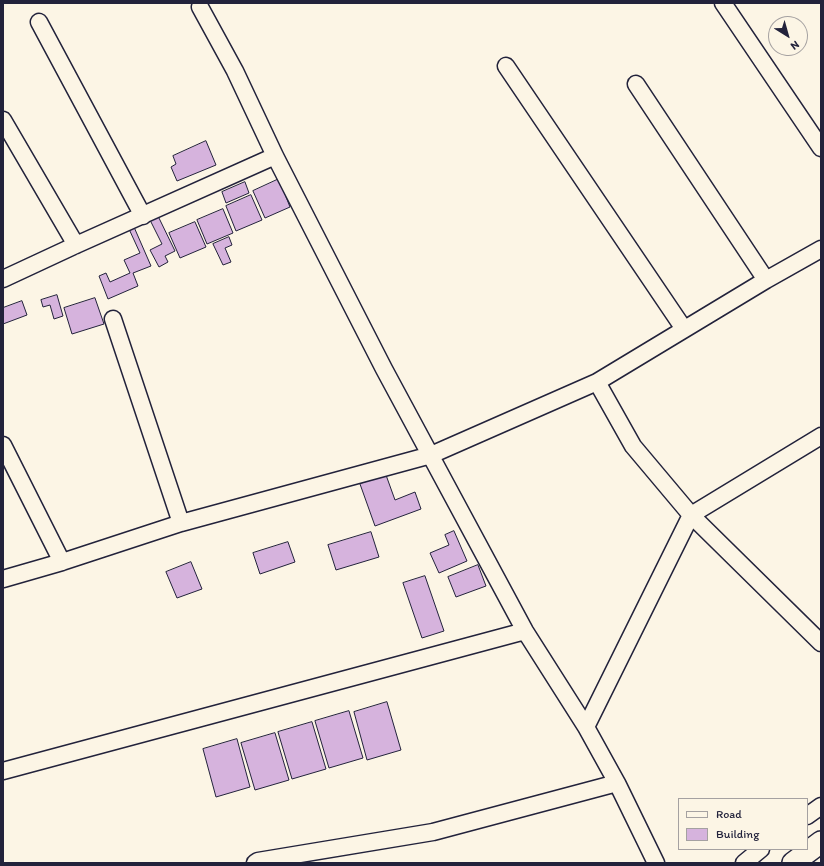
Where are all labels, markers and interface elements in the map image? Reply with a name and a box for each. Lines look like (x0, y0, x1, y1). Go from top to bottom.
north arrow (768, 16, 808, 56)
text: N (788, 38, 802, 53)
legend (678, 798, 808, 850)
text: Road (716, 807, 742, 821)
text: Building (716, 827, 759, 841)

